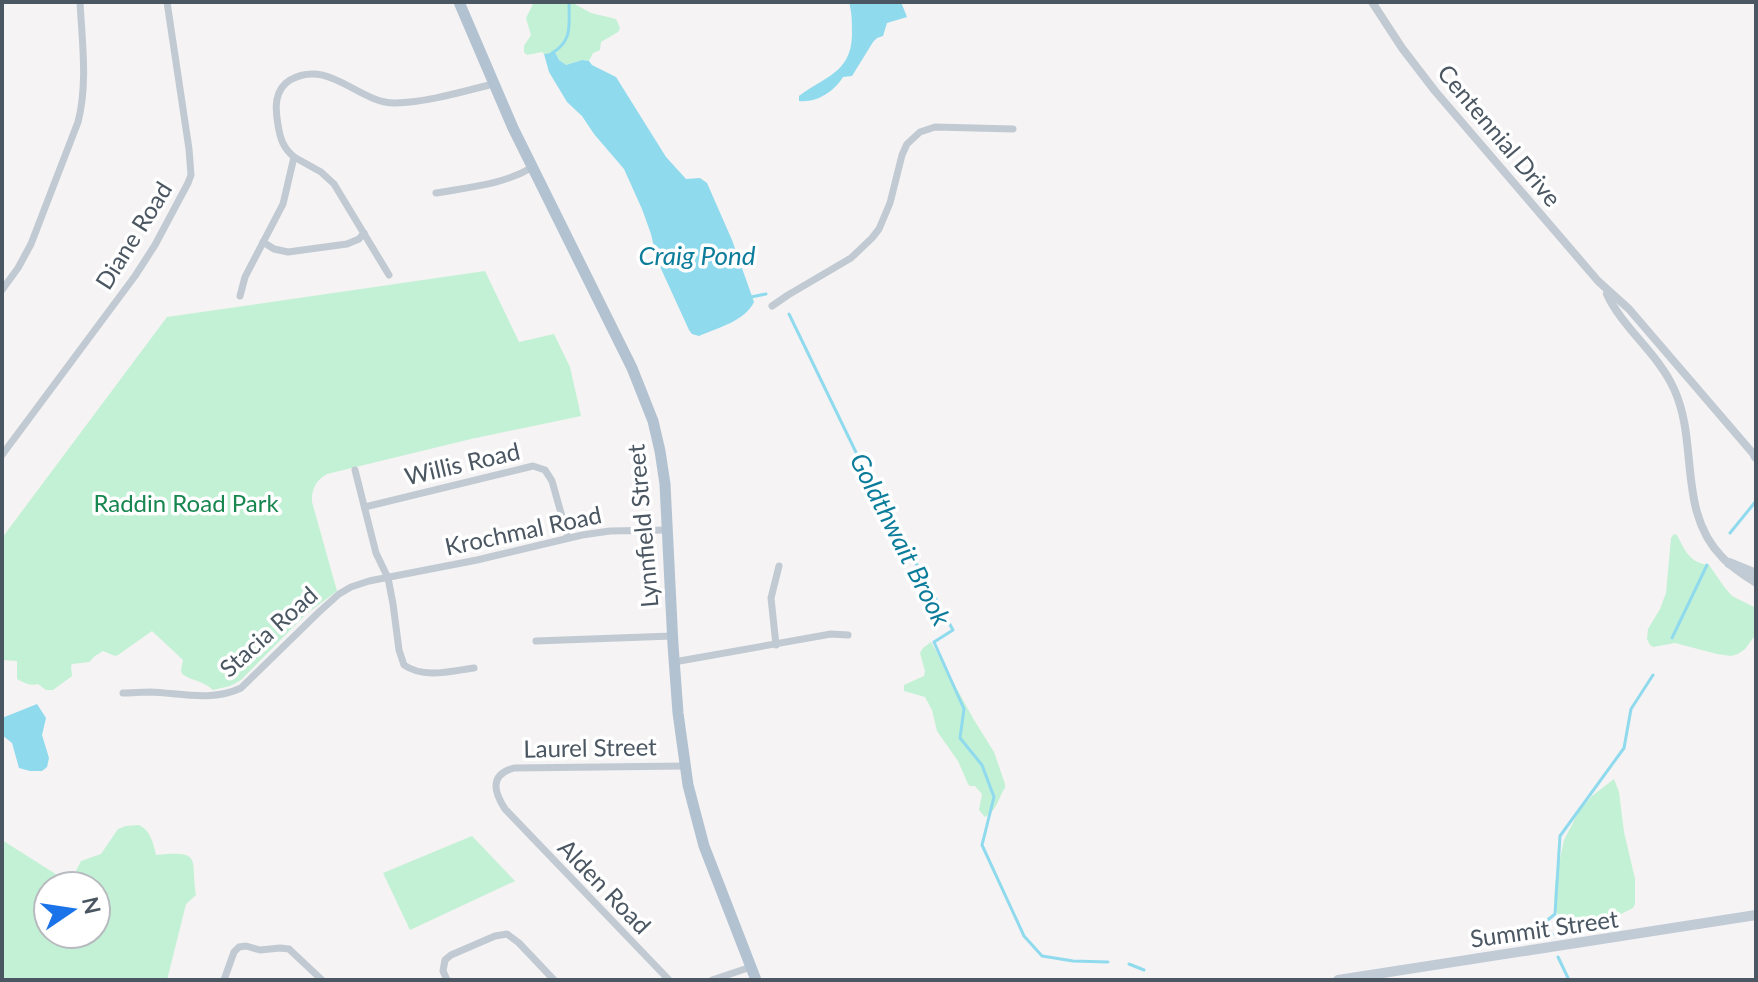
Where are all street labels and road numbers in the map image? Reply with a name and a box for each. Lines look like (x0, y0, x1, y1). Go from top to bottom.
street label: Centennial Drive (1432, 58, 1568, 212)
street label: Diane Road (89, 176, 177, 294)
street label: Willis Road (402, 436, 522, 490)
street label: Lynnfield Street (620, 443, 664, 609)
street label: Krochmal Road (442, 499, 604, 561)
street label: Stacia Road (213, 580, 323, 682)
street label: Laurel Street (523, 731, 657, 763)
street label: Alden Road (553, 832, 657, 940)
street label: Summit Street (1468, 903, 1620, 953)

